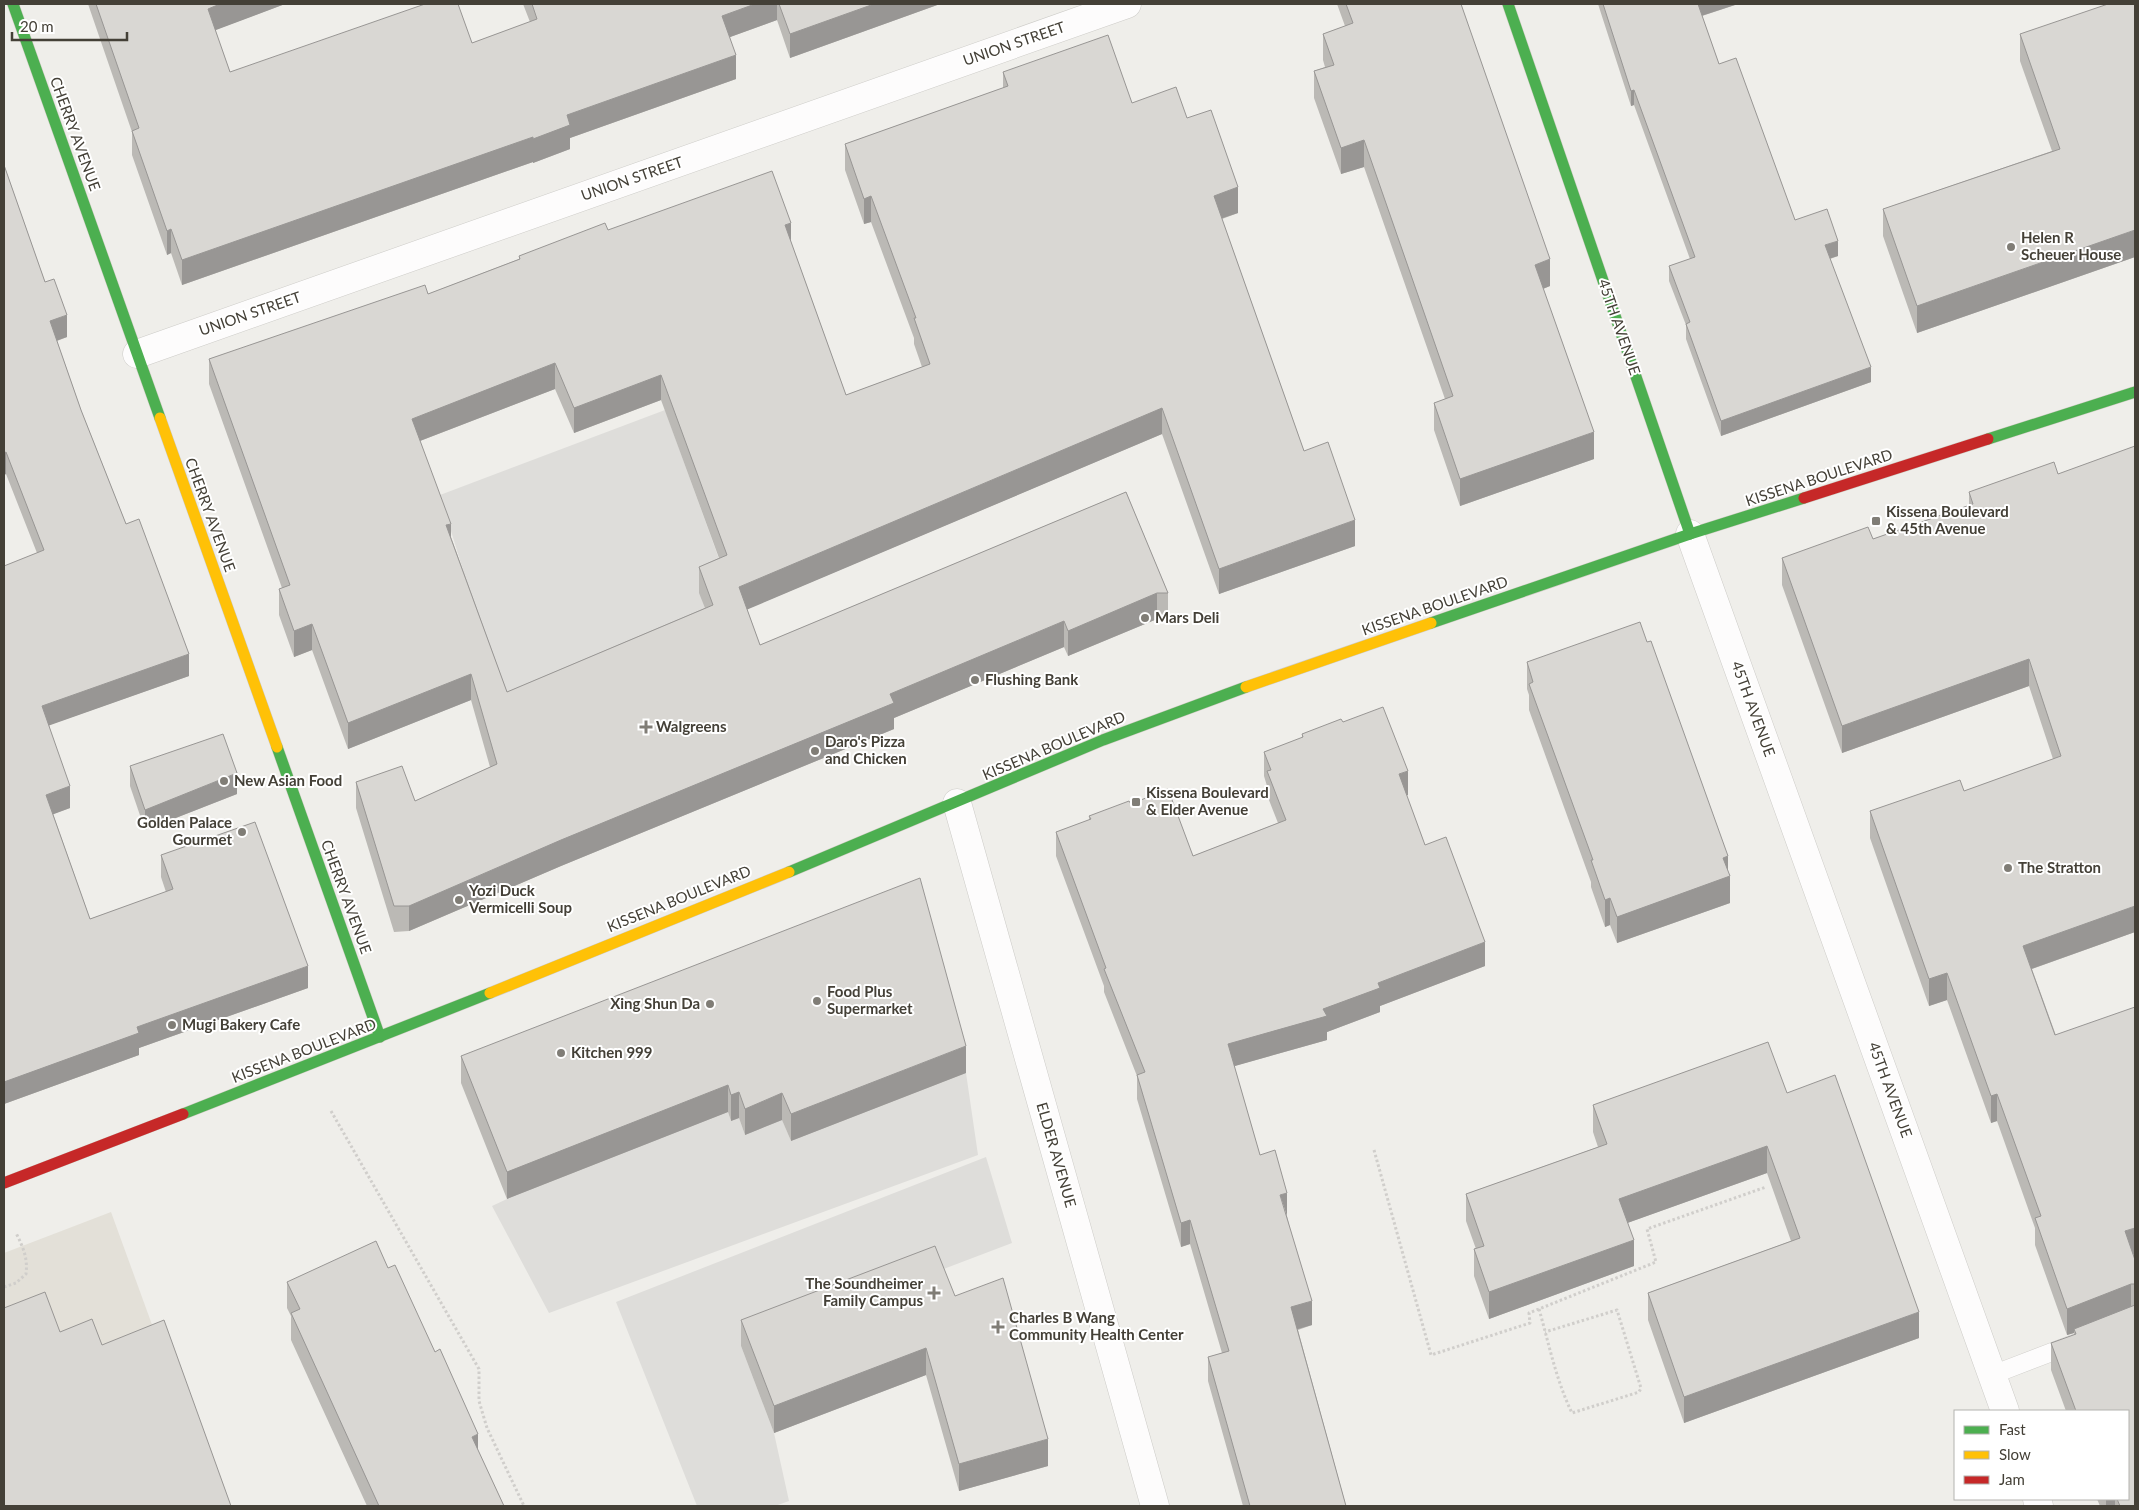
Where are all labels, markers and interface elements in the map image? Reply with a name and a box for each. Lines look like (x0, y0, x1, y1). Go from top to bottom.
scale bar (12, 10, 128, 42)
text: 20 m (20, 17, 54, 35)
street label: UNION STREET (960, 17, 1067, 69)
street label: CHERRY AVENUE (47, 74, 105, 193)
street label: UNION STREET (578, 152, 685, 204)
place label: Helen R Scheuer House (2021, 228, 2121, 263)
marker: Helen R Scheuer House (2005, 241, 2017, 253)
street label: 45TH AVENUE (1595, 276, 1645, 377)
street label: UNION STREET (196, 287, 303, 339)
street label: KISSENA BOULEVARD (1743, 445, 1894, 509)
street label: CHERRY AVENUE (182, 455, 240, 574)
place label: Kissena Boulevard & 45th Avenue (1886, 502, 2009, 537)
marker: Kissena Boulevard & 45th Avenue (1870, 515, 1882, 527)
street label: KISSENA BOULEVARD (1359, 572, 1510, 639)
place label: Mars Deli (1155, 608, 1219, 626)
marker: Mars Deli (1139, 612, 1151, 624)
street label: 45TH AVENUE (1728, 658, 1780, 759)
place label: Flushing Bank (985, 670, 1079, 688)
marker: Flushing Bank (969, 674, 981, 686)
street label: KISSENA BOULEVARD (979, 707, 1128, 783)
place label: Walgreens (656, 717, 727, 735)
marker: Walgreens (640, 721, 652, 733)
place label: Daro's Pizza and Chicken (825, 732, 907, 767)
marker: Daro's Pizza and Chicken (809, 745, 821, 757)
place label: New Asian Food (234, 771, 342, 789)
marker: New Asian Food (218, 775, 230, 787)
place label: Kissena Boulevard & Elder Avenue (1146, 783, 1269, 818)
marker: Kissena Boulevard & Elder Avenue (1130, 796, 1142, 808)
place label: Golden Palace Gourmet (137, 813, 232, 848)
marker: Golden Palace Gourmet (236, 826, 248, 838)
street label: CHERRY AVENUE (318, 837, 376, 956)
place label: The Stratton (2018, 858, 2101, 876)
street label: KISSENA BOULEVARD (604, 861, 753, 935)
marker: The Stratton (2002, 862, 2014, 874)
place label: Yozi Duck Vermicelli Soup (468, 881, 572, 916)
marker: Yozi Duck Vermicelli Soup (453, 894, 465, 906)
place label: Food Plus Supermarket (827, 982, 913, 1017)
place label: Xing Shun Da (610, 994, 700, 1012)
marker: Food Plus Supermarket (811, 995, 823, 1007)
marker: Xing Shun Da (704, 998, 716, 1010)
street label: KISSENA BOULEVARD (229, 1014, 378, 1086)
place label: Mugi Bakery Cafe (182, 1015, 300, 1033)
marker: Mugi Bakery Cafe (166, 1019, 178, 1031)
street label: 45TH AVENUE (1865, 1039, 1917, 1140)
place label: Kitchen 999 (571, 1043, 653, 1061)
marker: Kitchen 999 (555, 1047, 567, 1059)
street label: ELDER AVENUE (1033, 1100, 1081, 1209)
place label: The Soundheimer Family Campus (805, 1274, 923, 1309)
marker: The Soundheimer Family Campus (927, 1286, 941, 1300)
place label: Charles B Wang Community Health Center (1009, 1308, 1184, 1343)
marker: Charles B Wang Community Health Center (991, 1320, 1005, 1334)
legend (1954, 1410, 2129, 1500)
text: Fast (1999, 1420, 2026, 1438)
text: Slow (1999, 1445, 2031, 1463)
text: Jam (1999, 1470, 2025, 1488)

